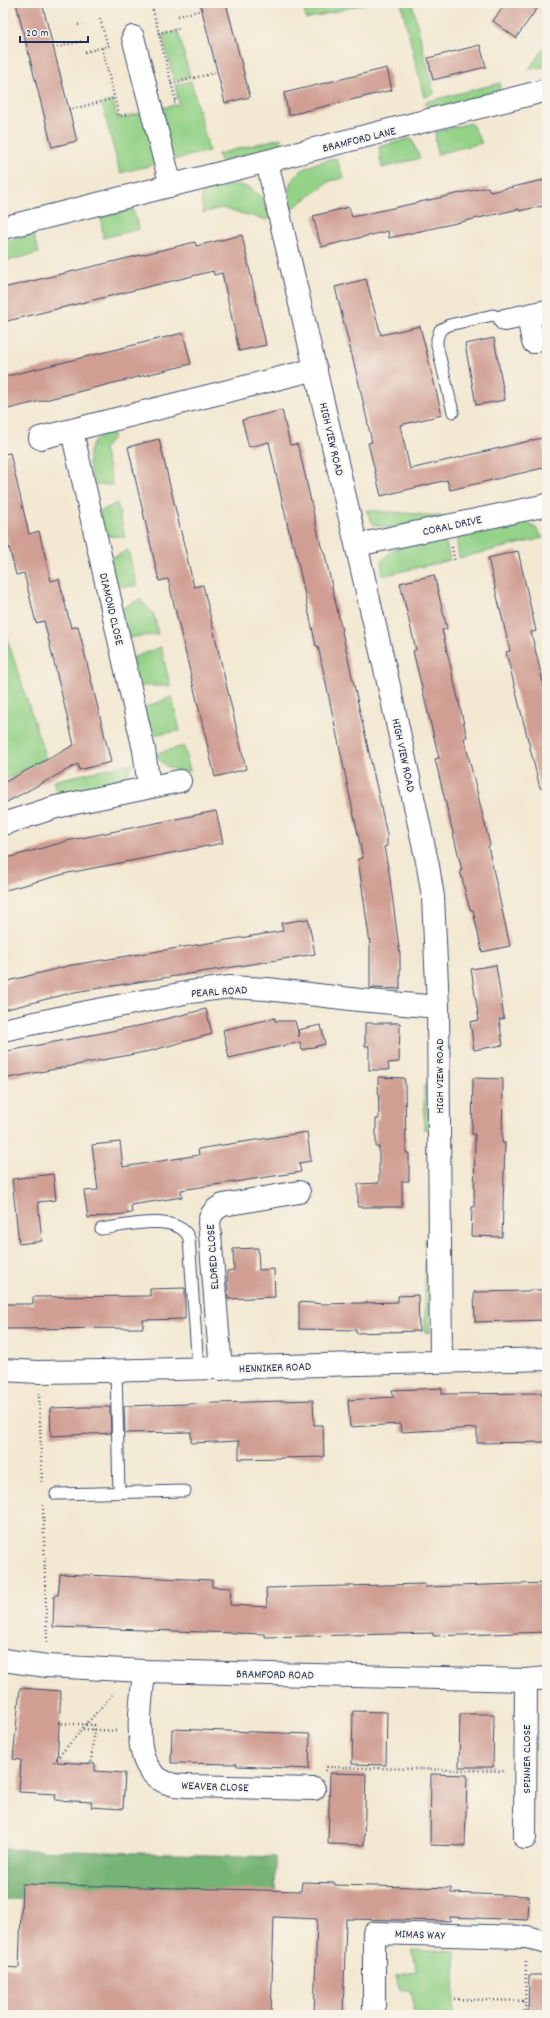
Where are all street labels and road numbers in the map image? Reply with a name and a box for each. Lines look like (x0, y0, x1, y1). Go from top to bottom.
street label: BRAMFORD LANE (321, 123, 398, 158)
street label: HIGH VIEW ROAD (314, 401, 347, 478)
street label: CORAL DRIVE (421, 512, 484, 541)
street label: DIAMOND CLOSE (94, 572, 127, 648)
street label: HIGH VIEW ROAD (386, 717, 419, 794)
street label: PEARL ROAD (190, 982, 248, 1003)
street label: HIGH VIEW ROAD (432, 1039, 449, 1113)
street label: ELDRED CLOSE (203, 1223, 224, 1290)
street label: HENNIKER ROAD (239, 1359, 311, 1378)
street label: BRAMFORD ROAD (236, 1666, 314, 1685)
street label: SPINNER CLOSE (519, 1724, 536, 1793)
street label: WEAVER CLOSE (181, 1778, 249, 1797)
street label: MIMAS WAY (395, 1926, 446, 1945)

